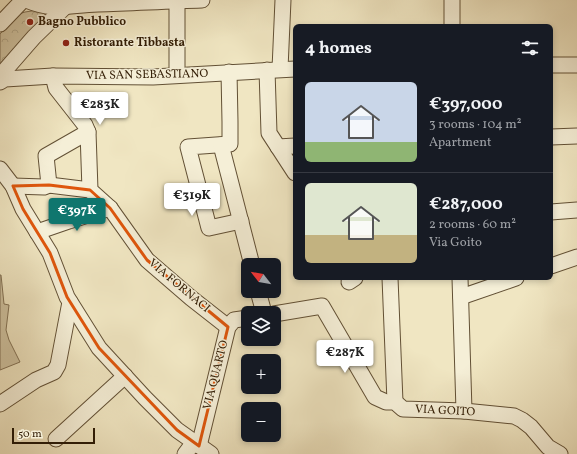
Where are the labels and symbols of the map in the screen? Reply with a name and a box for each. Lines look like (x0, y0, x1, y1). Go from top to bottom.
place label: Bagno Pubblico (38, 14, 126, 30)
marker: Bagno Pubblico (25, 17, 35, 27)
place label: Ristorante Tibbasta (74, 35, 186, 51)
marker: Ristorante Tibbasta (61, 38, 71, 48)
street label: VIA SAN SEBASTIANO (86, 66, 209, 84)
pin: €283K (72, 92, 128, 126)
pin: €319K (164, 183, 220, 217)
pin: €397K (49, 198, 105, 232)
street label: VIA FORNACI (145, 255, 213, 317)
north arrow (241, 258, 281, 298)
street label: VIA QUARTO (200, 338, 232, 411)
pin: €287K (317, 340, 373, 374)
street label: VIA GOITO (414, 401, 476, 421)
scale bar (12, 426, 95, 445)

